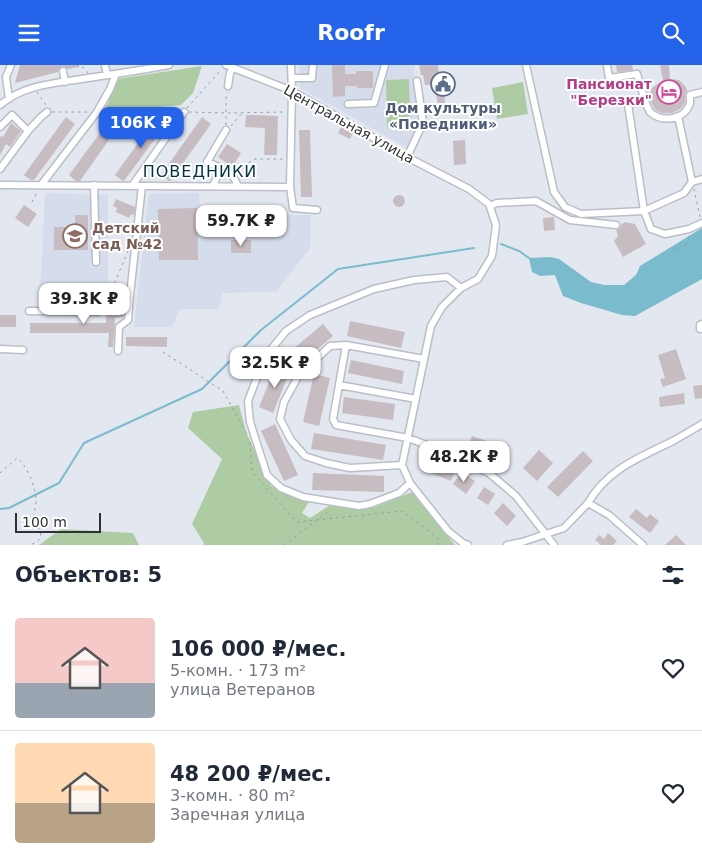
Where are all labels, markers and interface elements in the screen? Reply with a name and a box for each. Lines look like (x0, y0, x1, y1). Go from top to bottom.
icon: menu (15, 19, 43, 47)
icon: search (659, 19, 687, 47)
text: Roofr (317, 20, 385, 45)
public building icon: Дом культуры «Поведники» (430, 71, 456, 97)
place label: Пансионат "Березки" (566, 76, 653, 108)
hotel icon: Пансионат "Березки" (656, 79, 682, 105)
street label: Центральная улица (281, 81, 417, 167)
place label: Дом культуры «Поведники» (385, 100, 501, 132)
pin: 106K ₽ (100, 107, 182, 149)
text: 106K ₽ (110, 113, 172, 132)
district label: ПОВЕДНИКИ (143, 162, 257, 181)
pin: 59.7K ₽ (195, 205, 287, 247)
text: 59.7K ₽ (207, 211, 275, 230)
place label: Детский сад №42 (92, 220, 162, 252)
school or university icon: Детский сад №42 (62, 223, 88, 249)
pin: 39.3K ₽ (38, 283, 130, 325)
text: 39.3K ₽ (50, 289, 118, 308)
pin: 32.5K ₽ (229, 347, 321, 389)
text: 32.5K ₽ (241, 353, 309, 372)
pin: 48.2K ₽ (418, 441, 510, 483)
text: 48.2K ₽ (430, 447, 498, 466)
scale bar (15, 510, 101, 533)
text: 100 m (22, 514, 67, 530)
icon: filters (659, 561, 687, 589)
text: Объектов: 5 (15, 563, 162, 587)
text: 106 000 ₽/мес. (170, 637, 346, 661)
icon: home (55, 638, 115, 698)
icon: heart (659, 654, 687, 682)
text: 5-комн. · 173 m² (170, 661, 306, 680)
text: улица Ветеранов (170, 680, 316, 699)
text: 48 200 ₽/мес. (170, 762, 332, 786)
icon: home (55, 763, 115, 823)
icon: heart (659, 779, 687, 807)
text: 3-комн. · 80 m² (170, 786, 296, 805)
text: Заречная улица (170, 805, 305, 824)

